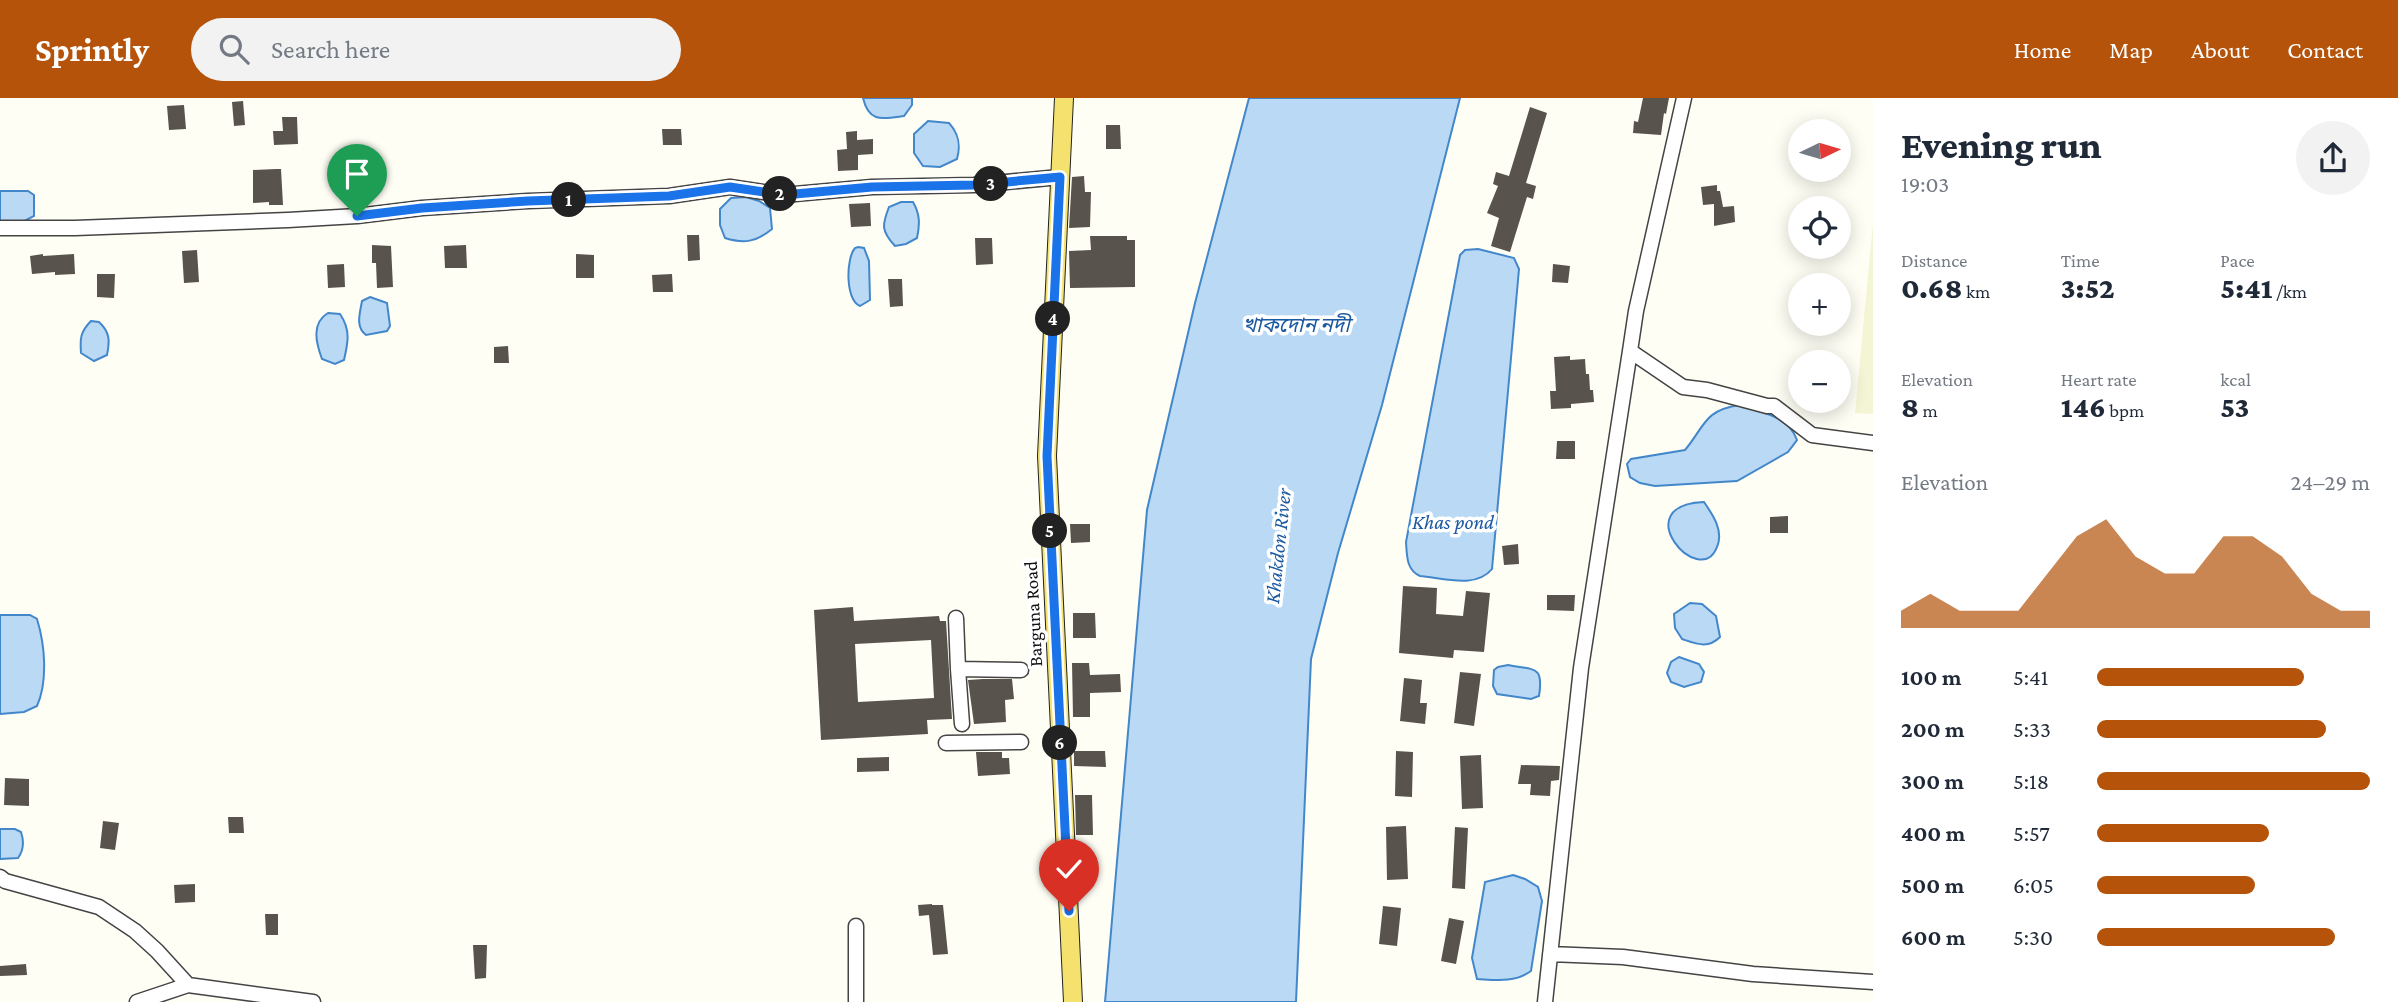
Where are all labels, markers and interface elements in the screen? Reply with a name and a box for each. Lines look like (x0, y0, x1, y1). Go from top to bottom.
search box (191, 18, 681, 81)
icon: search (215, 30, 253, 68)
text: Sprintly (35, 31, 149, 68)
text: Search here (271, 35, 390, 64)
text: Home (2014, 36, 2071, 63)
text: Map (2109, 36, 2153, 63)
text: About (2191, 36, 2249, 63)
text: Contact (2287, 36, 2363, 63)
north arrow (1788, 119, 1852, 182)
map controls (1788, 119, 1851, 413)
button: share (2296, 121, 2370, 195)
text: Evening run (1901, 124, 2102, 166)
pin (327, 144, 387, 216)
icon: arrive (338, 155, 376, 193)
pin: 3 (974, 166, 1009, 202)
text: 19:03 (1901, 171, 1949, 197)
text: 3 (986, 173, 995, 194)
pin: 2 (762, 176, 798, 212)
pin: 1 (552, 182, 586, 217)
text: 2 (775, 183, 784, 204)
text: 1 (565, 189, 572, 210)
button: locate (1788, 196, 1851, 259)
text: Distance (1901, 250, 1967, 271)
text: Time (2061, 250, 2100, 271)
text: Pace (2220, 250, 2255, 271)
text: 0.68 (1901, 271, 1962, 304)
text: 3:52 (2061, 271, 2115, 304)
text: 5:41 (2220, 271, 2272, 304)
button: + (1788, 273, 1851, 336)
text: km (1962, 281, 1990, 302)
text: /km (2272, 281, 2307, 302)
pin: 4 (1036, 302, 1070, 336)
text: 4 (1047, 308, 1058, 329)
water label: খাকদোন নদী (1242, 312, 1354, 337)
button: − (1788, 350, 1851, 413)
text: Elevation (1901, 369, 1973, 390)
text: Heart rate (2061, 369, 2137, 390)
text: kcal (2220, 369, 2251, 390)
text: 8 (1901, 390, 1919, 423)
text: 146 (2061, 390, 2106, 423)
text: 53 (2220, 390, 2249, 423)
text: m (1919, 400, 1938, 421)
text: bpm (2106, 400, 2144, 421)
text: Elevation (1901, 469, 1988, 495)
text: 24–29 m (2291, 469, 2370, 495)
water label: Khakdon River (1260, 487, 1296, 605)
water label: Khas pond (1412, 510, 1495, 534)
pin: 5 (1032, 514, 1068, 548)
text: 5 (1045, 520, 1054, 541)
street label: Barguna Road (1020, 561, 1046, 667)
text: 100 m (1901, 664, 1961, 690)
text: 5:41 (2013, 664, 2049, 690)
text: 200 m (1901, 716, 1965, 742)
text: 5:33 (2013, 716, 2051, 742)
pin: 6 (1042, 726, 1078, 760)
text: 6 (1054, 732, 1065, 753)
text: 300 m (1901, 768, 1964, 794)
text: 5:18 (2013, 768, 2049, 794)
text: 400 m (1901, 820, 1965, 846)
text: 5:57 (2013, 820, 2050, 846)
pin (1039, 839, 1099, 911)
icon: check (1050, 850, 1088, 888)
text: 500 m (1901, 872, 1964, 898)
text: 6:05 (2013, 872, 2054, 898)
text: 600 m (1901, 924, 1965, 950)
text: 5:30 (2013, 924, 2053, 950)

